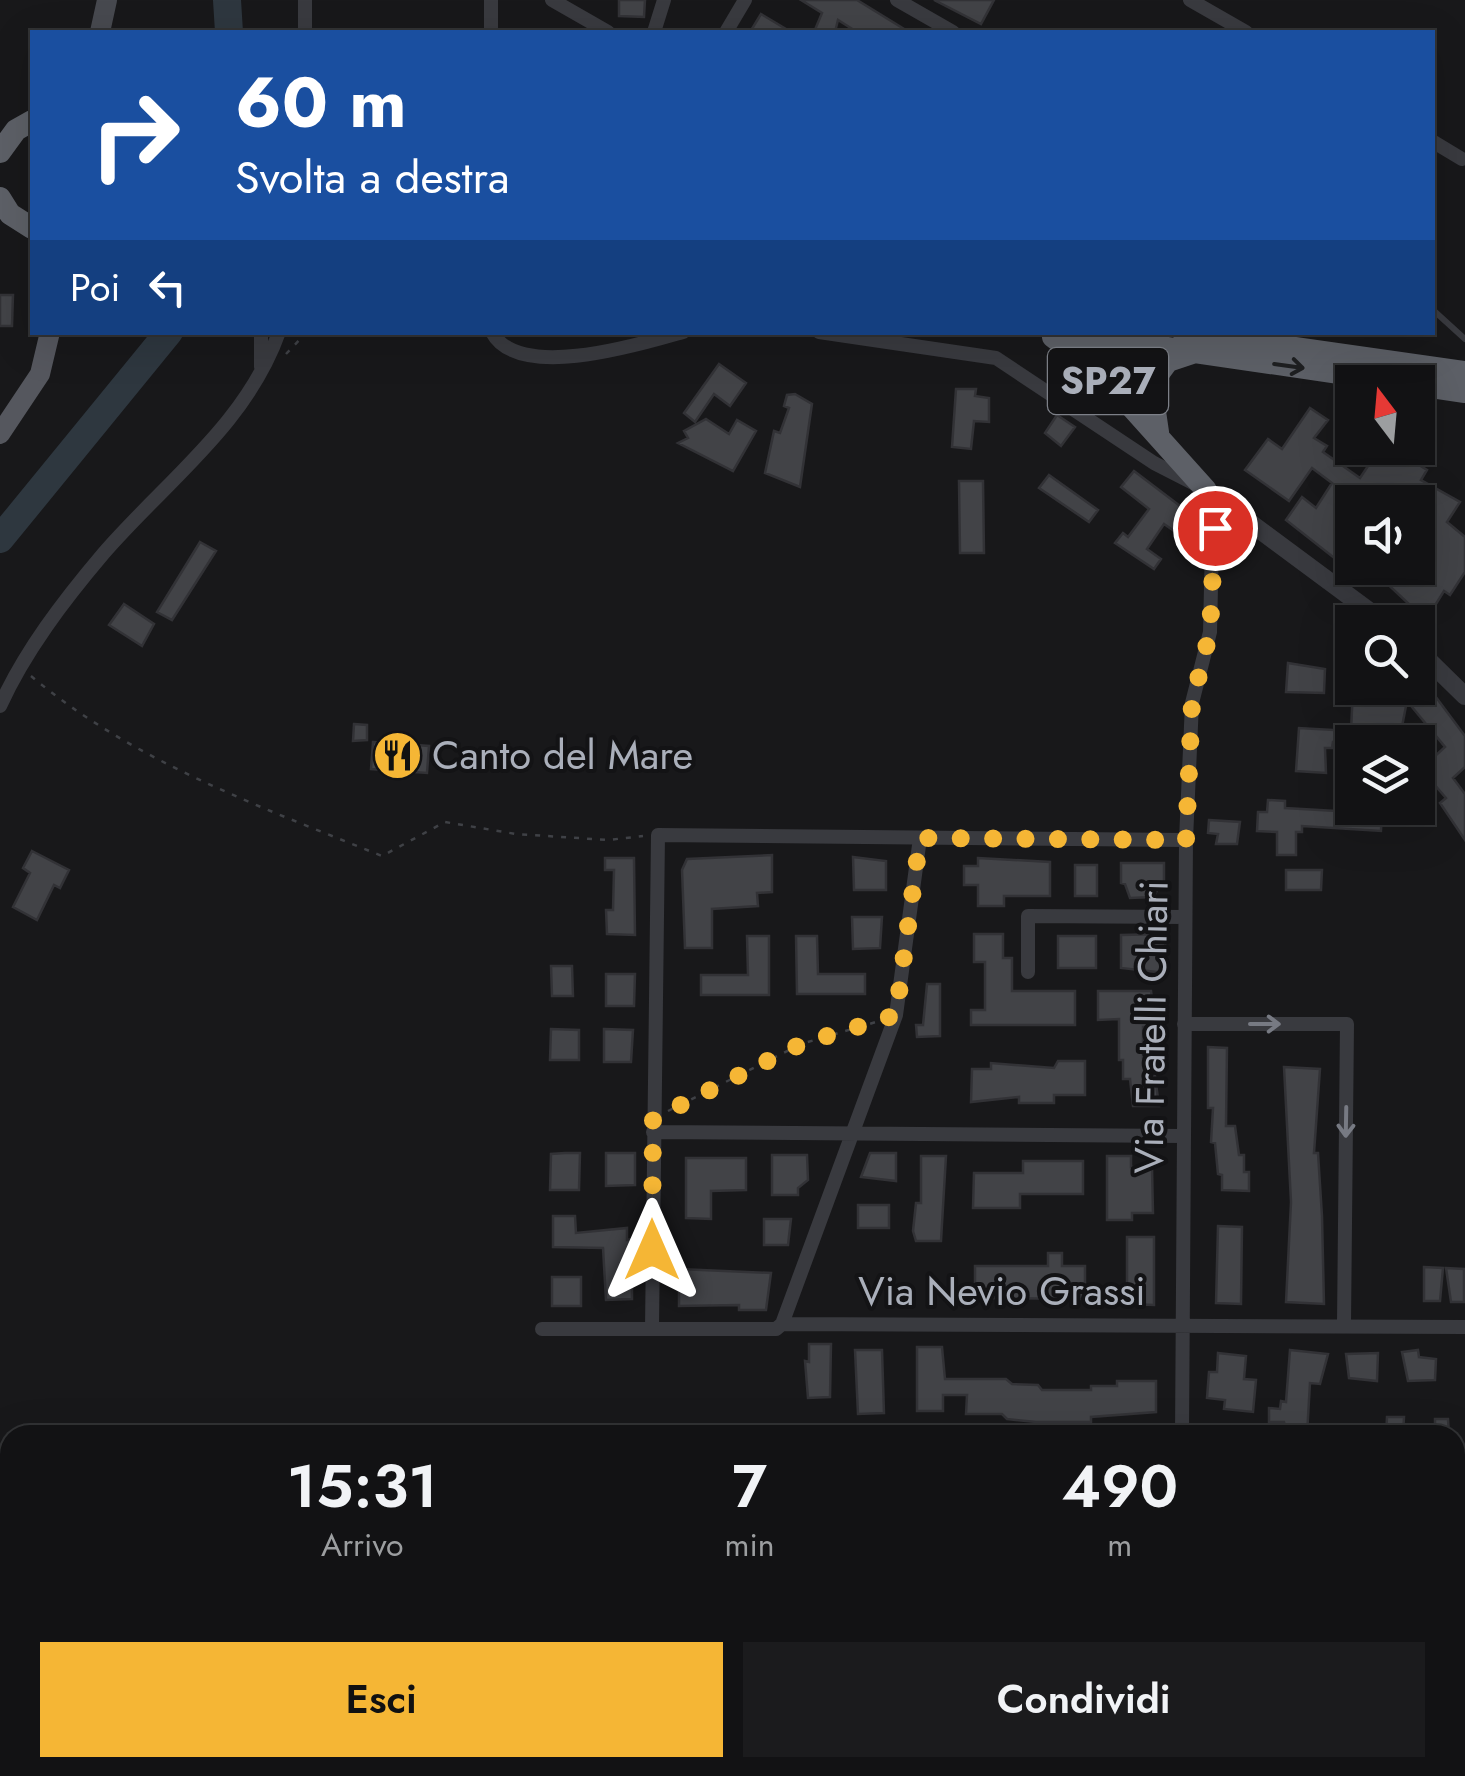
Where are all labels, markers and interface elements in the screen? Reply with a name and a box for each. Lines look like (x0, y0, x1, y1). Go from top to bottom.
text: 60 m (235, 52, 407, 153)
icon: right (70, 70, 200, 200)
text: Svolta a destra (235, 145, 510, 210)
text: Poi (70, 260, 120, 315)
icon: left (140, 260, 195, 315)
road number: SP27 (1048, 348, 1168, 414)
one-way arrow (1272, 358, 1304, 376)
north arrow (1335, 365, 1435, 465)
map controls (1335, 365, 1435, 825)
button: sound (1335, 485, 1435, 585)
pin (1173, 486, 1258, 571)
icon: arrive (1188, 501, 1243, 556)
button: search (1335, 605, 1435, 705)
button: layers (1335, 725, 1435, 825)
place label: Canto del Mare (432, 726, 693, 784)
restaurant icon: Canto del Mare (371, 729, 423, 781)
street label: Via Fratelli Chiari (1119, 880, 1183, 1174)
one-way arrow (1248, 1014, 1281, 1034)
one-way arrow (1336, 1105, 1355, 1137)
position arrow (600, 1198, 704, 1302)
street label: Via Nevio Grassi (858, 1262, 1146, 1320)
text: 15:31 (287, 1443, 438, 1530)
text: 7 (732, 1443, 767, 1530)
text: 490 (1061, 1443, 1178, 1530)
text: Arrivo (321, 1522, 403, 1568)
text: min (725, 1522, 775, 1568)
text: m (1107, 1522, 1132, 1568)
button: Esci (40, 1642, 723, 1757)
button: Condividi (743, 1642, 1425, 1757)

